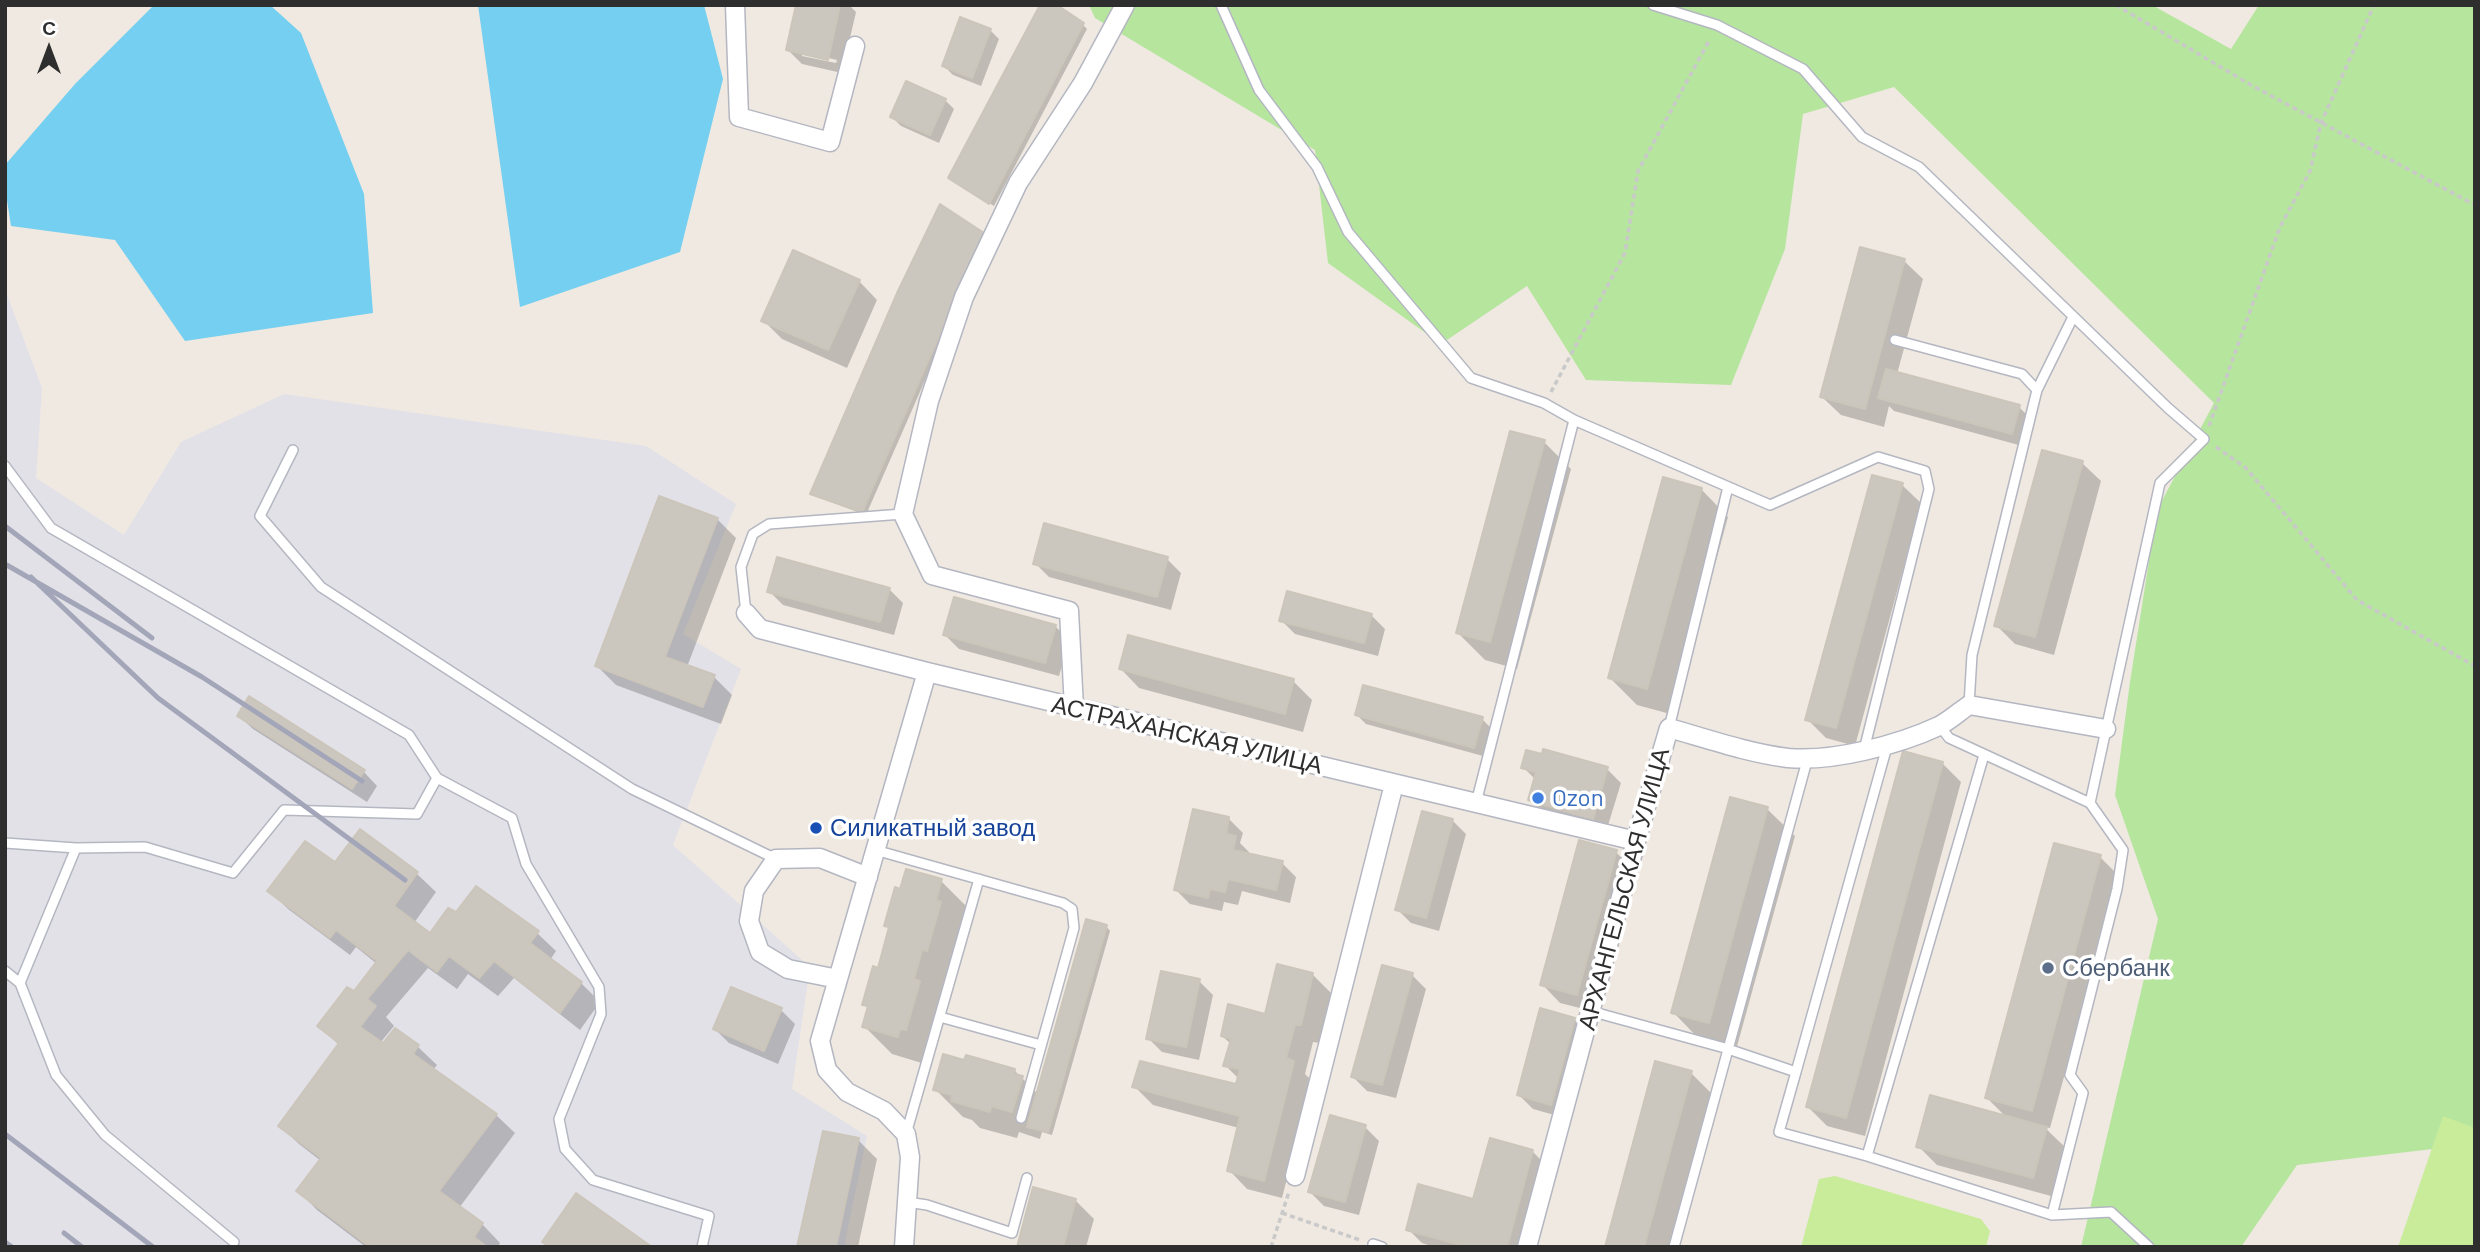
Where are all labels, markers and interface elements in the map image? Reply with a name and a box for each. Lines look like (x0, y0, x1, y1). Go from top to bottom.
north arrow (14, 14, 84, 84)
text: С (42, 16, 56, 39)
street label: АСТРАХАНСКАЯ УЛИЦА (1049, 690, 1325, 780)
street label: АРХАНГЕЛЬСКАЯ УЛИЦА (1572, 745, 1676, 1033)
place label: Ozon (1552, 784, 1604, 812)
marker: Ozon (1530, 790, 1546, 806)
place label: Силикатный завод (830, 814, 1035, 842)
marker: Силикатный завод (808, 820, 824, 836)
place label: Сбербанк (2062, 954, 2170, 982)
marker: Сбербанк (2040, 960, 2056, 976)

